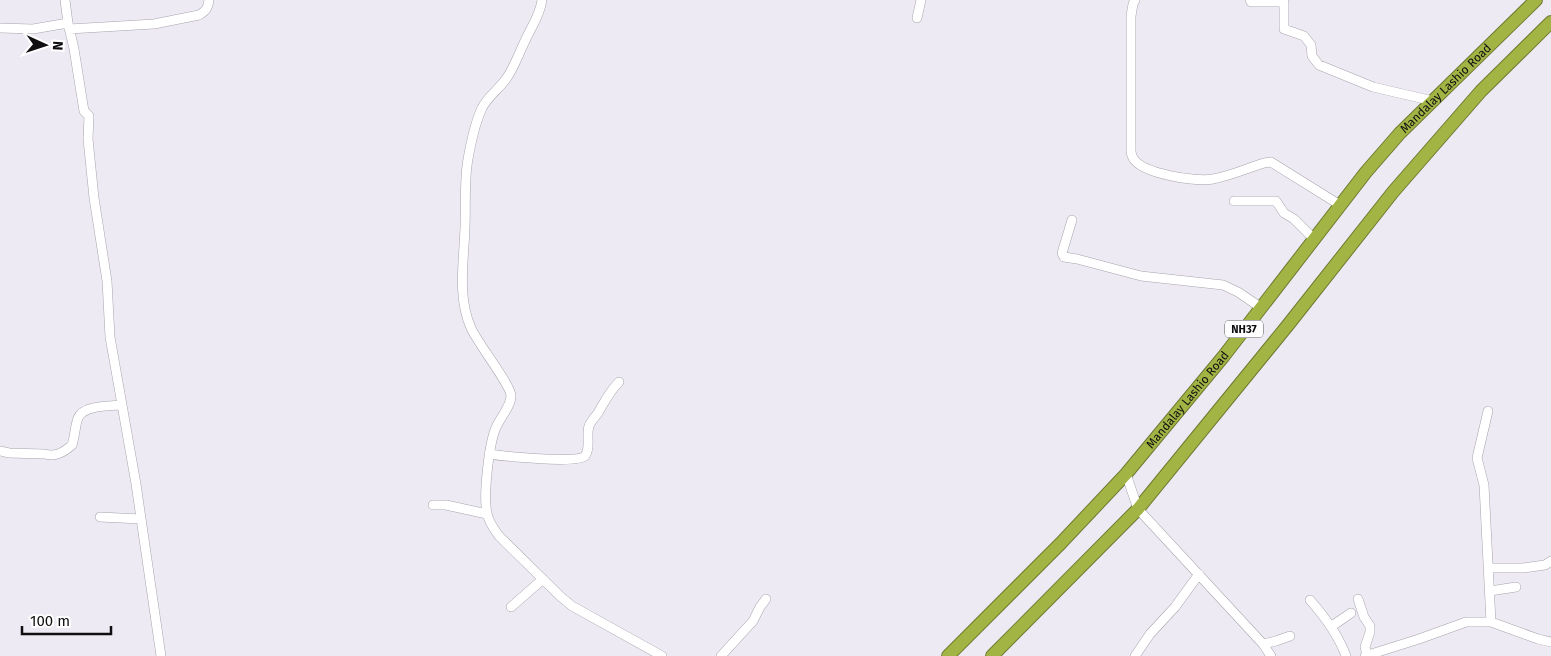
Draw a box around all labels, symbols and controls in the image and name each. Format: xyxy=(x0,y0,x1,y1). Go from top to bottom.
north arrow xyxy=(20,20,70,70)
text: N xyxy=(49,41,66,51)
street label: Mandalay Lashio Road xyxy=(1397,41,1494,136)
road number: NH37 xyxy=(1225,320,1263,338)
street label: Mandalay Lashio Road xyxy=(1143,349,1232,451)
scale bar xyxy=(22,604,111,636)
text: 100 m xyxy=(30,612,70,630)

